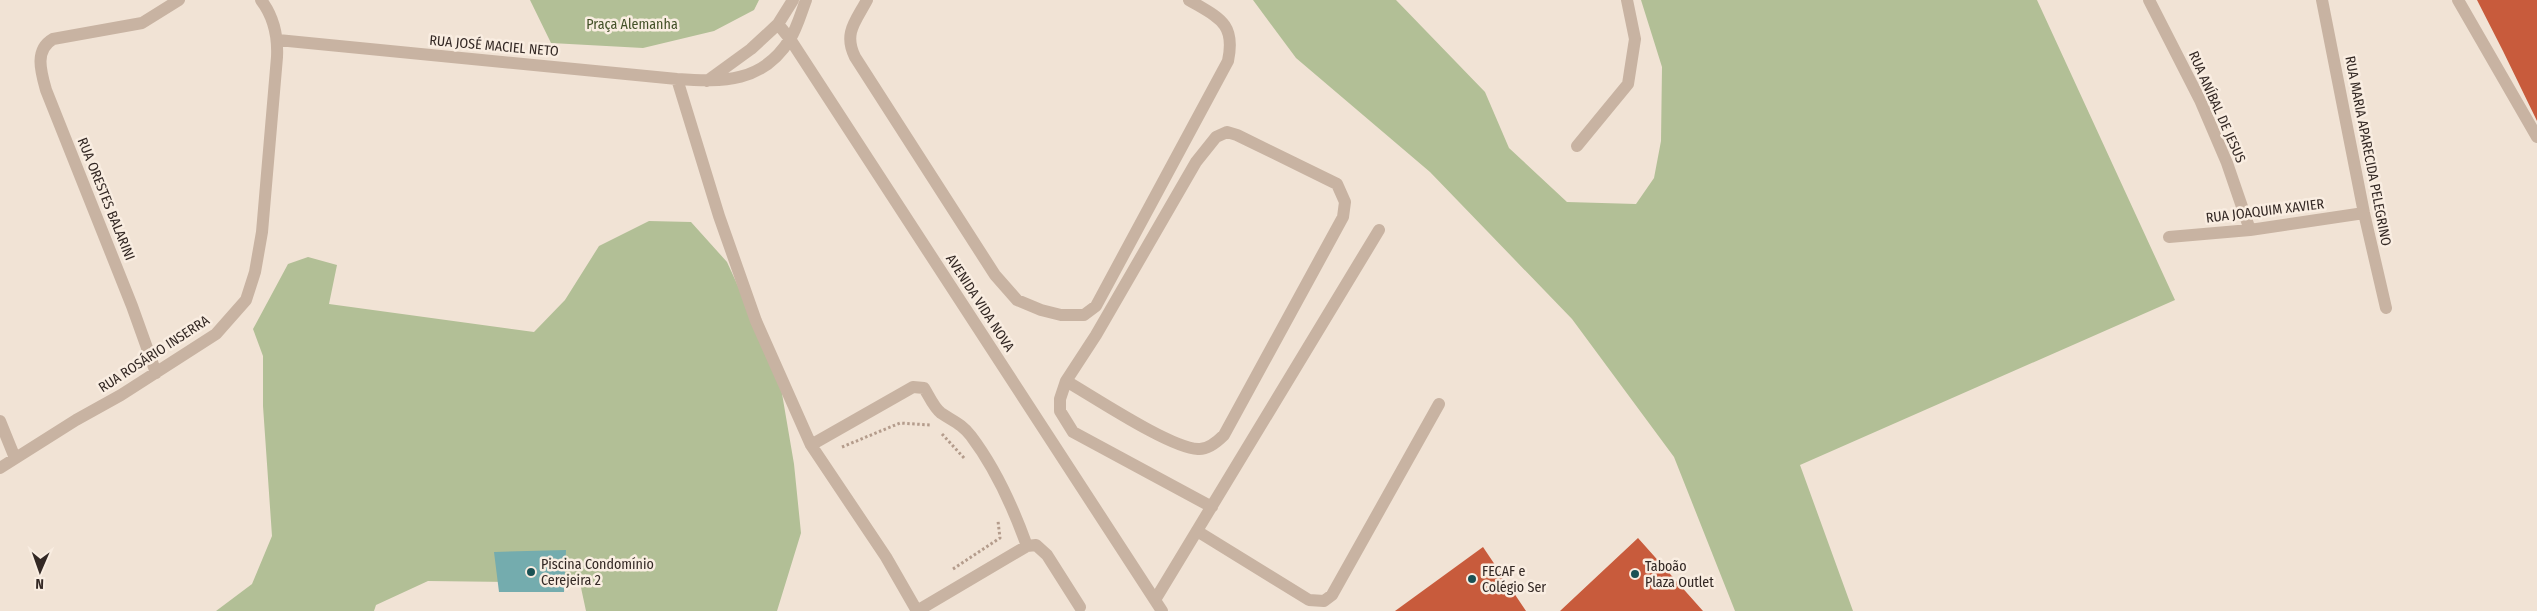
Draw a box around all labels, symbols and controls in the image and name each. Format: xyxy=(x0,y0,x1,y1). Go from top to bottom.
park label: Praça Alemanha xyxy=(586,16,678,33)
street label: RUA JOSÉ MACIEL NETO xyxy=(429,31,560,60)
street label: RUA ANÍBAL DE JESUS xyxy=(2185,48,2250,166)
street label: RUA MARIA APARECIDA PELEGRINO xyxy=(2341,54,2395,248)
street label: RUA ORESTES BALARINI xyxy=(74,135,138,263)
street label: RUA JOAQUIM XAVIER xyxy=(2205,195,2325,227)
street label: AVENIDA VIDA NOVA xyxy=(942,251,1018,355)
street label: RUA ROSÁRIO INSERRA xyxy=(95,311,213,396)
north arrow xyxy=(15,546,65,596)
place label: Piscina Condomínio Cerejeira 2 xyxy=(541,556,654,589)
place label: Taboão Plaza Outlet xyxy=(1645,558,1714,591)
place label: FECAF e Colégio Ser xyxy=(1482,563,1546,596)
marker: Piscina Condomínio Cerejeira 2 xyxy=(525,566,537,578)
marker: Taboão Plaza Outlet xyxy=(1629,568,1641,580)
marker: FECAF e Colégio Ser xyxy=(1466,573,1478,585)
text: N xyxy=(35,575,44,592)

